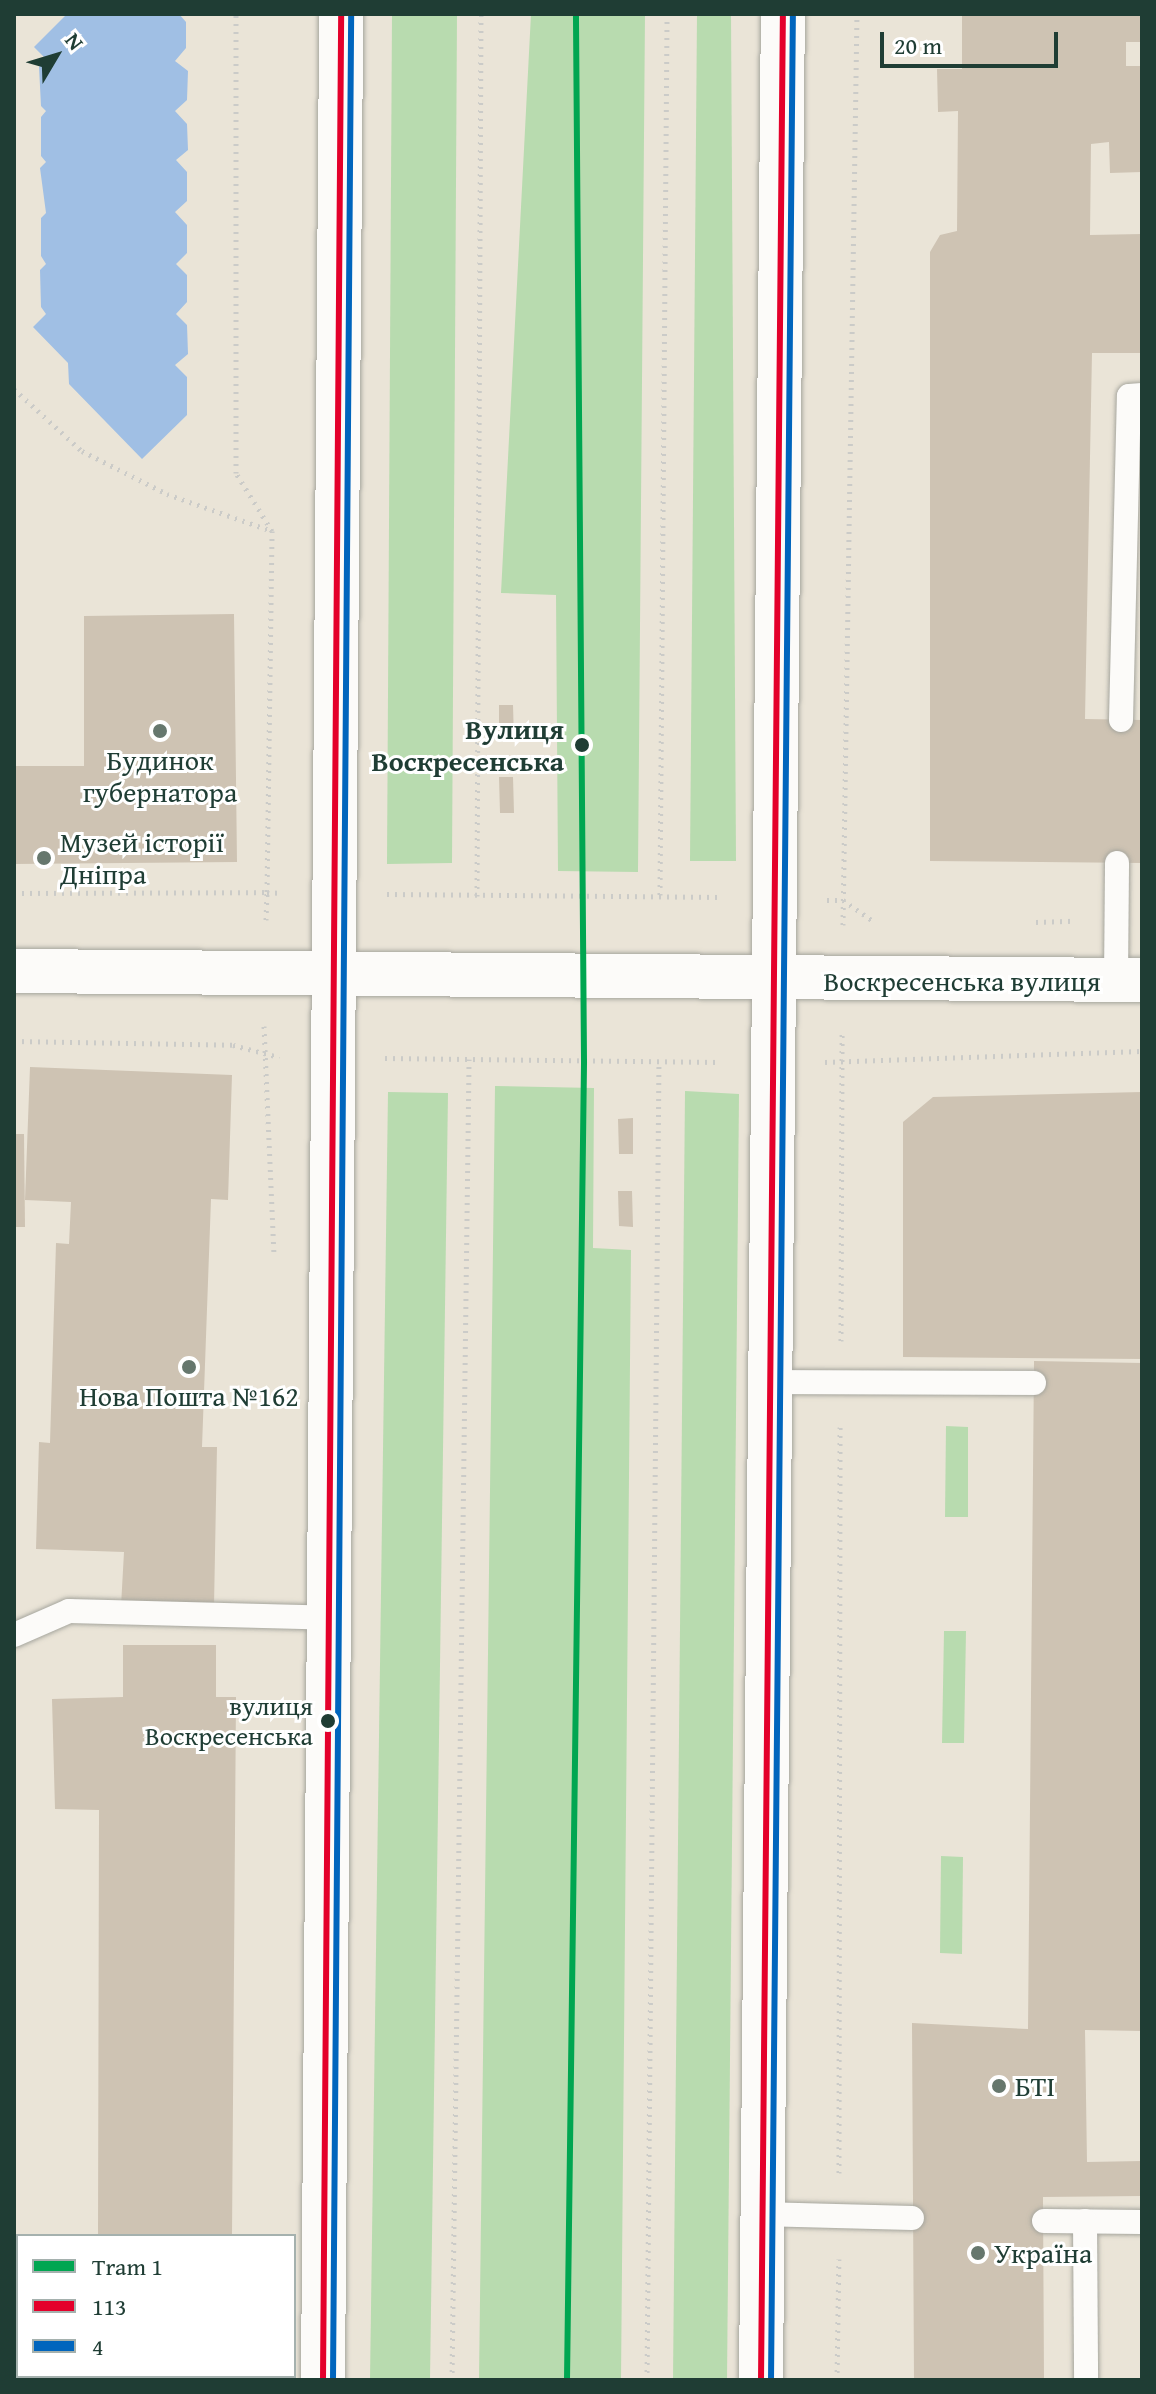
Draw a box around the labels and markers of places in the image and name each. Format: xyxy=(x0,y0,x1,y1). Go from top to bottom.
place label: Вулиця Воскресенська xyxy=(372,712,564,778)
marker: Будинок губернатора xyxy=(151,722,169,740)
marker: Вулиця Воскресенська xyxy=(571,734,593,756)
place label: Будинок губернатора xyxy=(83,743,237,809)
place label: Музей історії Дніпра xyxy=(60,825,224,891)
marker: Музей історії Дніпра xyxy=(35,849,53,867)
marker: Нова Пошта №162 xyxy=(180,1358,198,1376)
place label: Нова Пошта №162 xyxy=(79,1379,299,1413)
place label: вулиця Воскресенська xyxy=(145,1690,313,1752)
marker: вулиця Воскресенська xyxy=(320,1713,336,1729)
place label: БТІ xyxy=(1015,2069,1055,2103)
marker: БТІ xyxy=(990,2077,1008,2095)
place label: Україна xyxy=(994,2236,1092,2270)
marker: Україна xyxy=(969,2244,987,2262)

